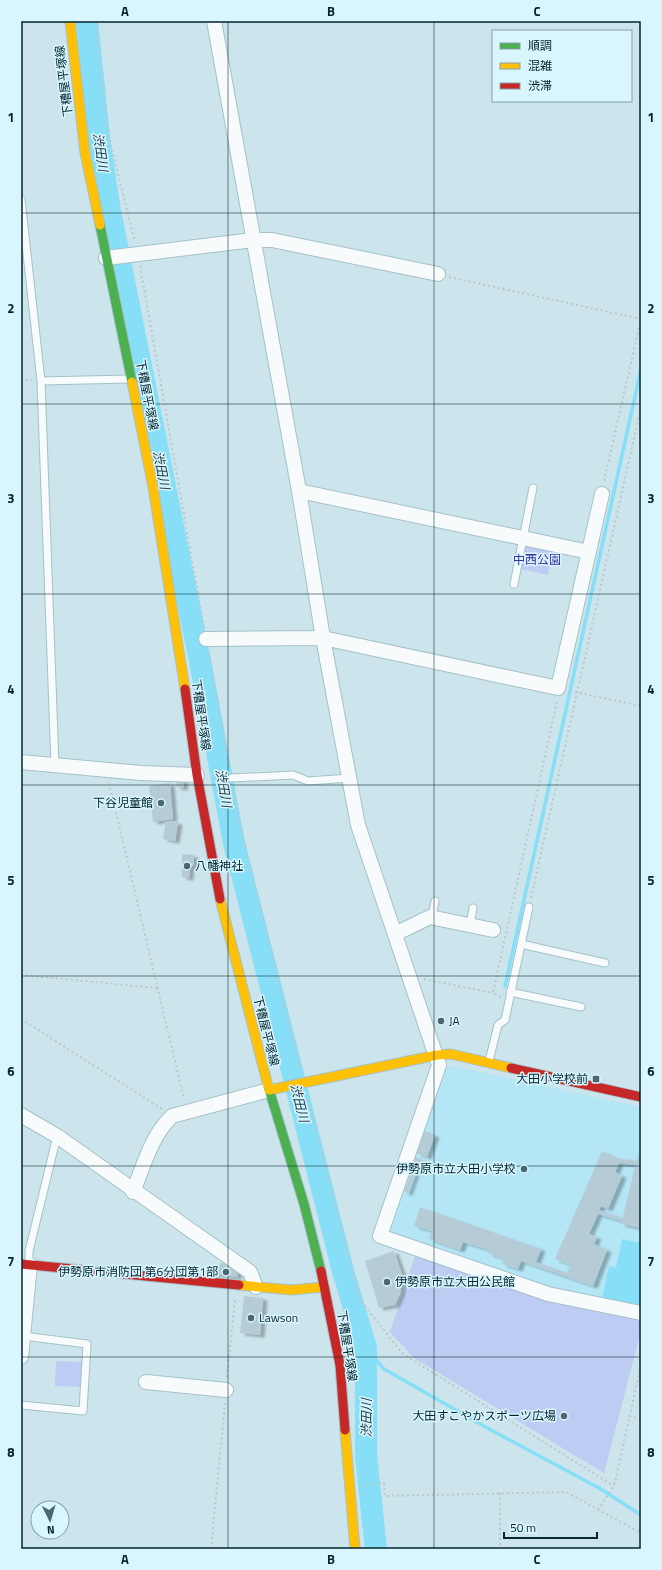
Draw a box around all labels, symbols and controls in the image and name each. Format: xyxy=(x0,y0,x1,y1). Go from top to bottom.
text: A xyxy=(121,1,129,21)
text: B xyxy=(327,1,335,21)
text: C xyxy=(533,1,541,21)
legend xyxy=(492,30,632,102)
text: 順調 xyxy=(528,36,552,55)
street label: 下糟屋平塚線 xyxy=(50,44,77,118)
text: 混雑 xyxy=(528,56,552,75)
text: 渋滞 xyxy=(528,76,552,95)
text: 1 xyxy=(7,107,15,127)
text: 1 xyxy=(647,107,655,127)
water label: 渋田川 xyxy=(88,131,114,175)
text: 2 xyxy=(7,298,15,318)
text: 2 xyxy=(647,298,655,318)
street label: 下糟屋平塚線 xyxy=(131,358,164,432)
water label: 渋田川 xyxy=(148,449,176,493)
text: 3 xyxy=(7,488,15,508)
text: 3 xyxy=(647,488,655,508)
park label: 中西公園 xyxy=(513,550,561,569)
street label: 下糟屋平塚線 xyxy=(187,678,216,752)
text: 4 xyxy=(7,679,15,699)
text: 4 xyxy=(647,679,655,699)
water label: 渋田川 xyxy=(211,767,238,811)
place label: 下谷児童館 xyxy=(93,793,153,812)
marker: 下谷児童館 xyxy=(156,798,166,808)
place label: 八幡神社 xyxy=(195,856,243,875)
marker: 八幡神社 xyxy=(182,861,192,871)
text: 5 xyxy=(7,870,15,890)
text: 5 xyxy=(647,870,655,890)
street label: 下糟屋平塚線 xyxy=(249,994,284,1068)
place label: JA xyxy=(449,1011,460,1030)
marker: JA xyxy=(436,1016,446,1026)
text: 6 xyxy=(7,1061,15,1081)
text: 6 xyxy=(647,1061,655,1081)
place label: 大田小学校前 xyxy=(516,1069,588,1088)
marker: 大田小学校前 xyxy=(591,1074,601,1084)
water label: 渋田川 xyxy=(286,1082,315,1126)
place label: 伊勢原市立大田小学校 xyxy=(396,1159,516,1178)
marker: 伊勢原市立大田小学校 xyxy=(519,1164,529,1174)
text: 7 xyxy=(7,1251,15,1271)
text: 7 xyxy=(647,1251,655,1271)
place label: 伊勢原市消防団 第6分団第1部 xyxy=(58,1262,218,1281)
marker: 伊勢原市消防団 第6分団第1部 xyxy=(221,1267,231,1277)
place label: 伊勢原市立大田公民館 xyxy=(395,1272,515,1291)
marker: 伊勢原市立大田公民館 xyxy=(382,1277,392,1287)
place label: Lawson xyxy=(259,1308,298,1327)
street label: 下糟屋平塚線 xyxy=(332,1309,363,1383)
marker: Lawson xyxy=(246,1313,256,1323)
water label: 渋田川 xyxy=(356,1397,376,1438)
place label: 大田すこやかスポーツ広場 xyxy=(412,1406,556,1425)
marker: 大田すこやかスポーツ広場 xyxy=(559,1411,569,1421)
text: 8 xyxy=(7,1442,15,1462)
text: 8 xyxy=(647,1442,655,1462)
north arrow xyxy=(30,1500,70,1540)
scale bar xyxy=(504,1514,597,1540)
text: 50 m xyxy=(510,1518,536,1537)
text: N xyxy=(46,1522,55,1538)
text: A xyxy=(121,1549,129,1569)
text: B xyxy=(327,1549,335,1569)
text: C xyxy=(533,1549,541,1569)

